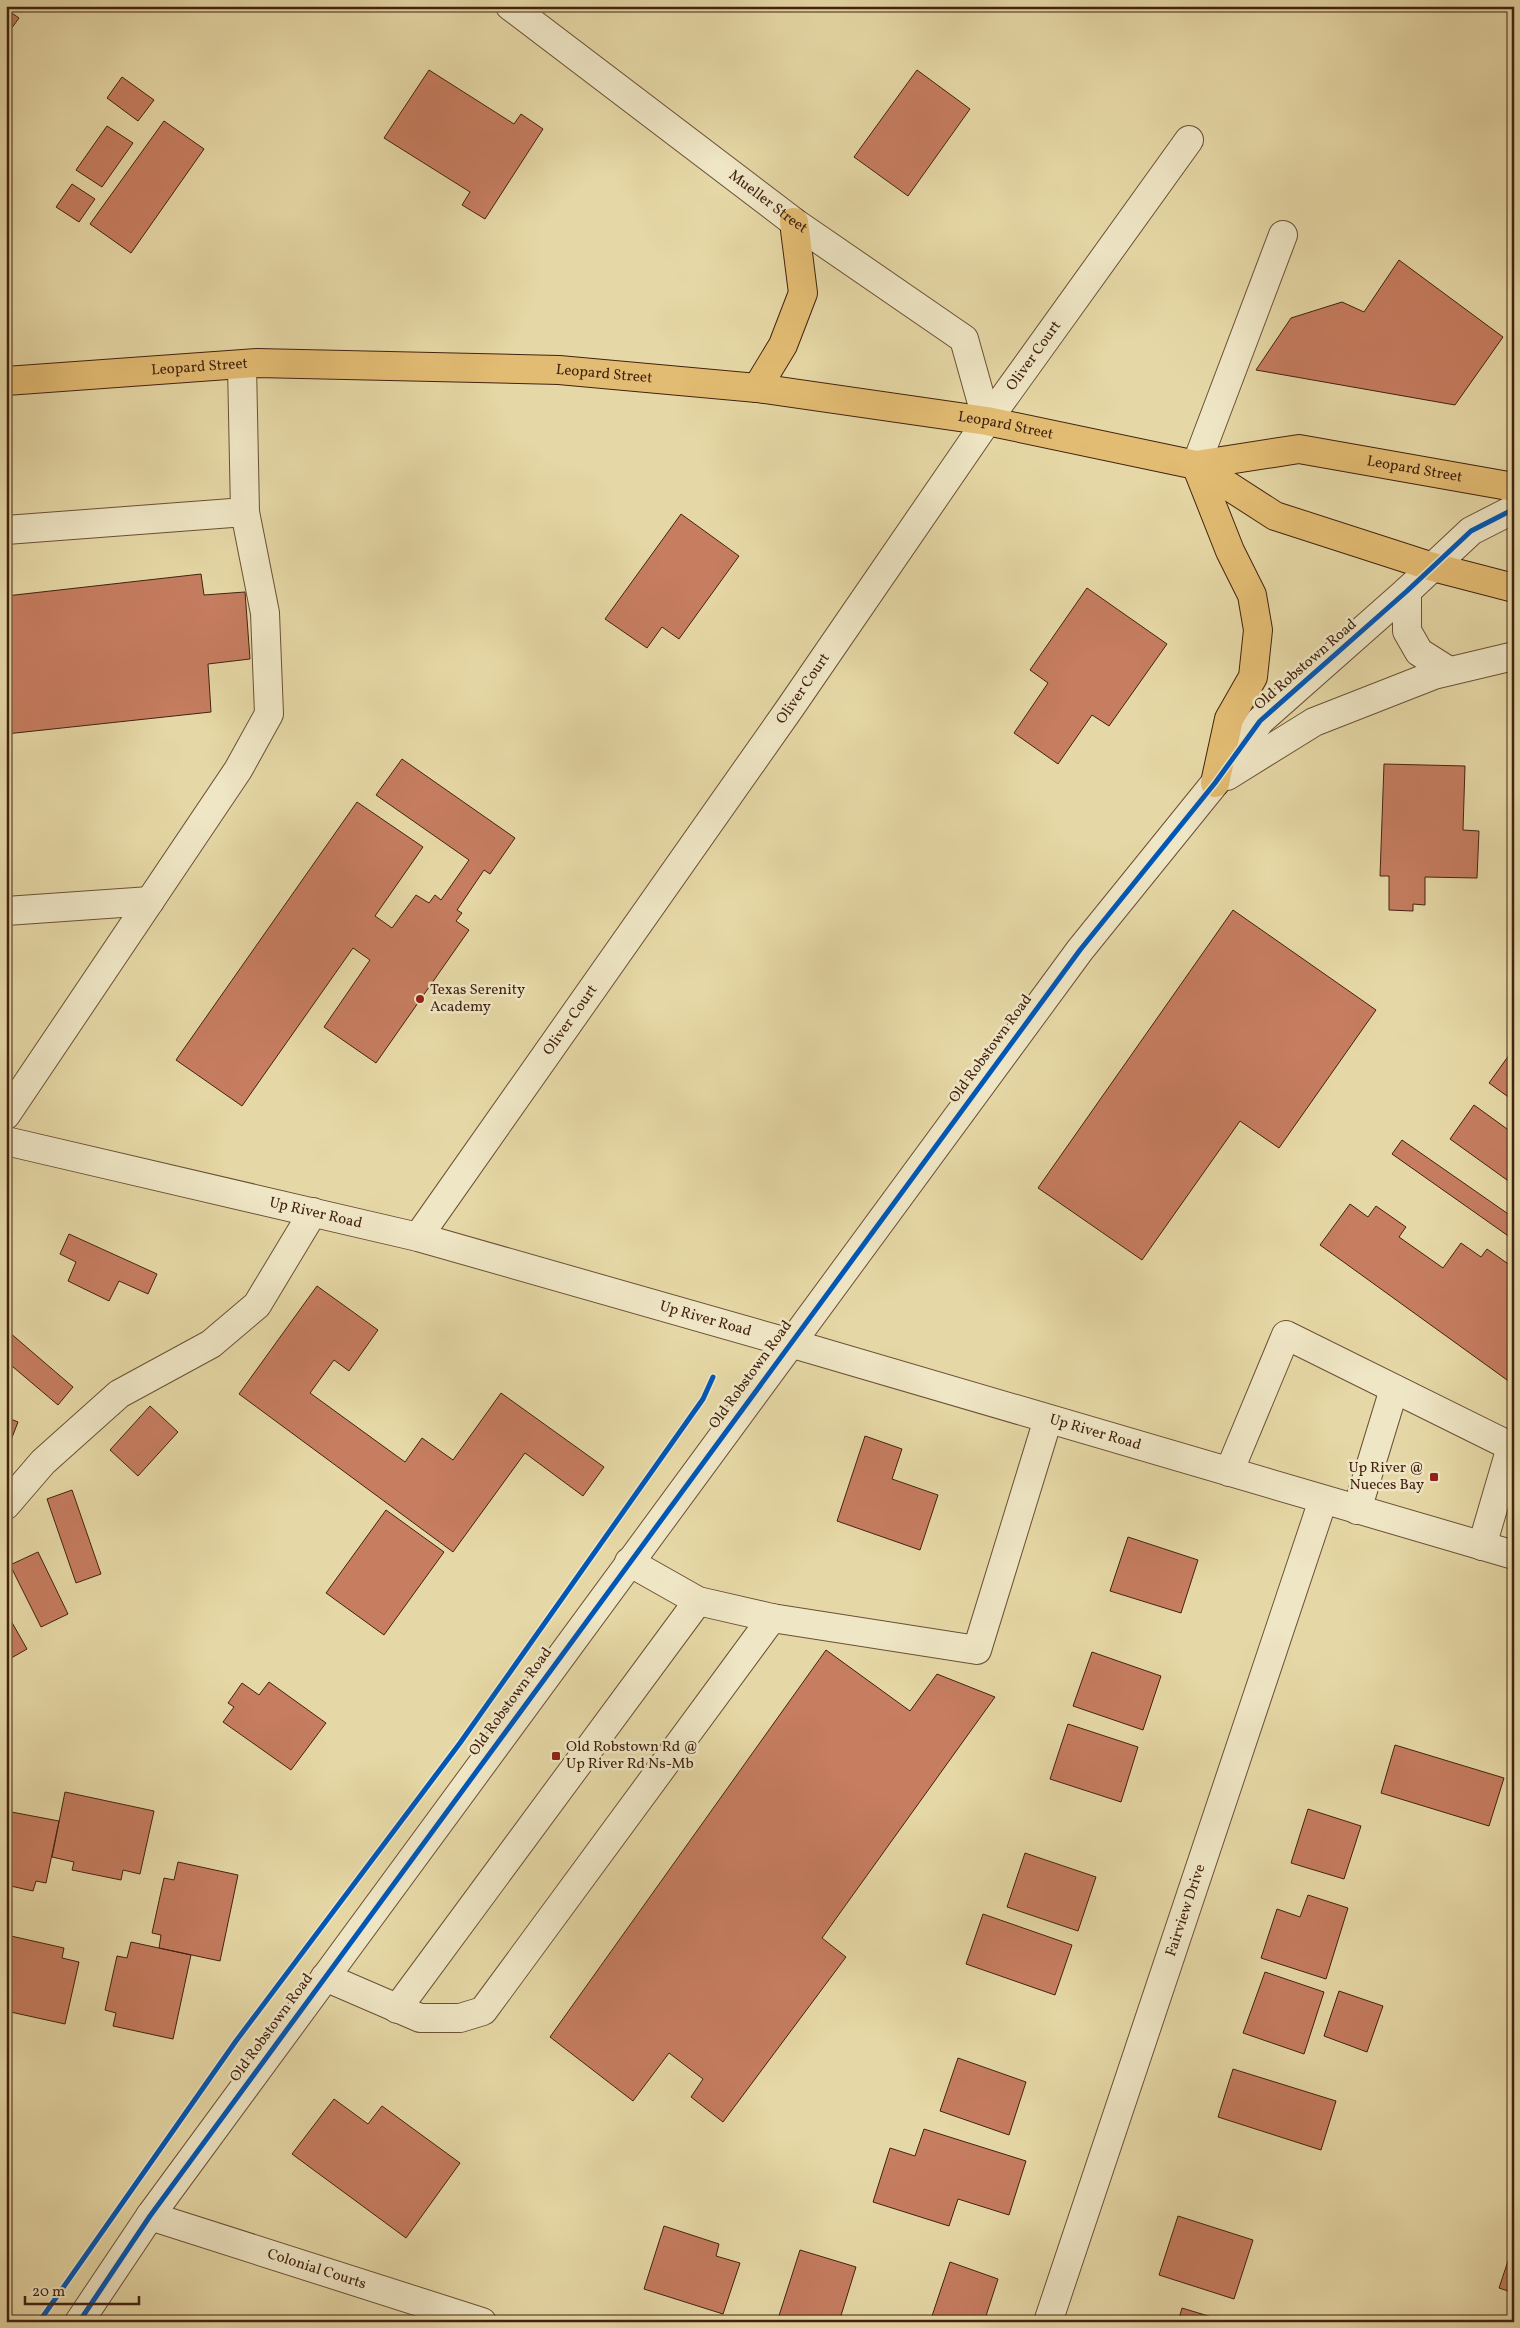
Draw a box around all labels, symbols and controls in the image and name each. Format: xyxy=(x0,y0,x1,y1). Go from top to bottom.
street label: Mueller Street xyxy=(724,165,812,239)
street label: Oliver Court xyxy=(1001,316,1066,395)
street label: Leopard Street xyxy=(151,353,249,381)
street label: Leopard Street xyxy=(555,359,653,389)
street label: Leopard Street xyxy=(957,406,1055,445)
street label: Leopard Street xyxy=(1365,451,1464,488)
street label: Old Robstown Road xyxy=(1250,615,1362,715)
street label: Oliver Court xyxy=(771,649,835,729)
place label: Texas Serenity Academy xyxy=(430,980,525,1018)
street label: Oliver Court xyxy=(538,981,603,1060)
street label: Old Robstown Road xyxy=(944,990,1038,1108)
marker: Texas Serenity Academy xyxy=(414,993,426,1005)
street label: Up River Road xyxy=(267,1192,364,1234)
street label: Up River Road xyxy=(657,1296,754,1342)
street label: Old Robstown Road xyxy=(704,1316,798,1434)
street label: Up River Road xyxy=(1047,1409,1144,1456)
place label: Up River @ Nueces Bay xyxy=(1348,1458,1424,1496)
marker: Up River @ Nueces Bay xyxy=(1428,1471,1440,1483)
street label: Old Robstown Road xyxy=(464,1643,558,1761)
place label: Old Robstown Rd @ Up River Rd Ns-Mb xyxy=(566,1737,698,1775)
marker: Old Robstown Rd @ Up River Rd Ns-Mb xyxy=(550,1750,562,1762)
street label: Fairview Drive xyxy=(1160,1861,1211,1959)
street label: Old Robstown Road xyxy=(225,1969,319,2087)
street label: Colonial Courts xyxy=(265,2244,369,2295)
scale bar xyxy=(25,2273,139,2305)
text: 20 m xyxy=(32,2282,65,2303)

